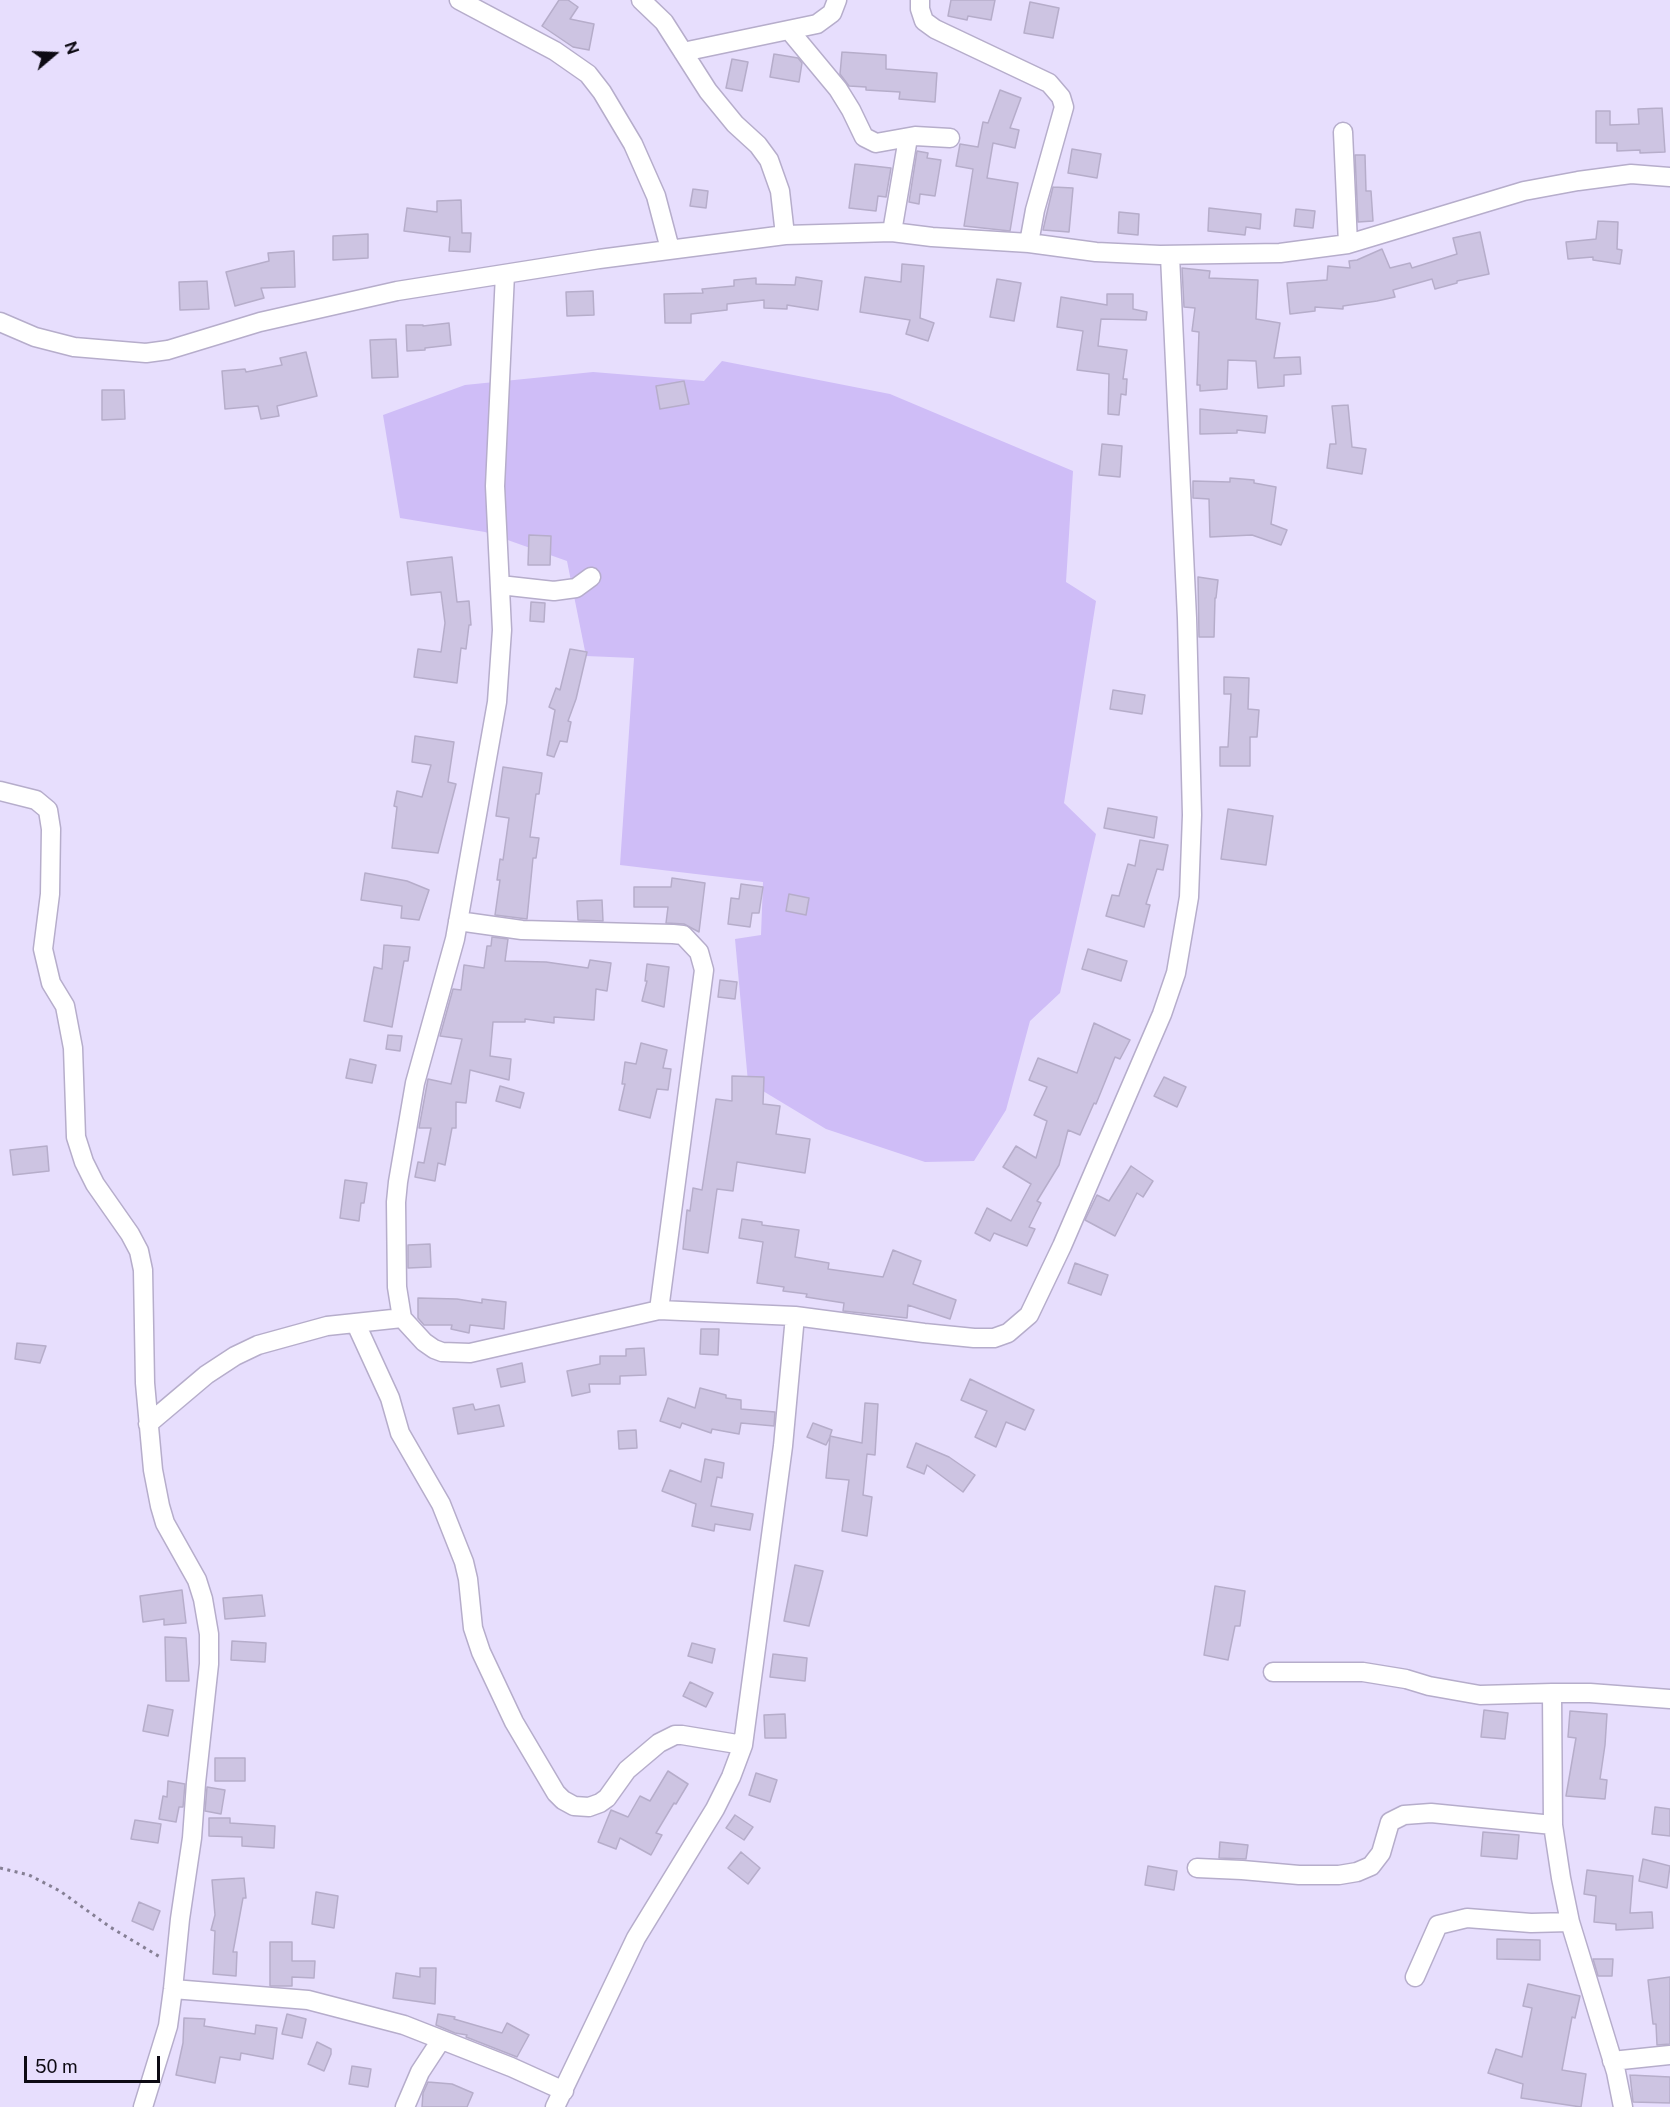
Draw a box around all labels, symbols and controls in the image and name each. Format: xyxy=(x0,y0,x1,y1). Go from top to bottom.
north arrow xyxy=(24,24,84,84)
text: N xyxy=(60,39,83,57)
scale bar xyxy=(27,2044,164,2082)
text: 50 m xyxy=(35,2056,78,2077)

